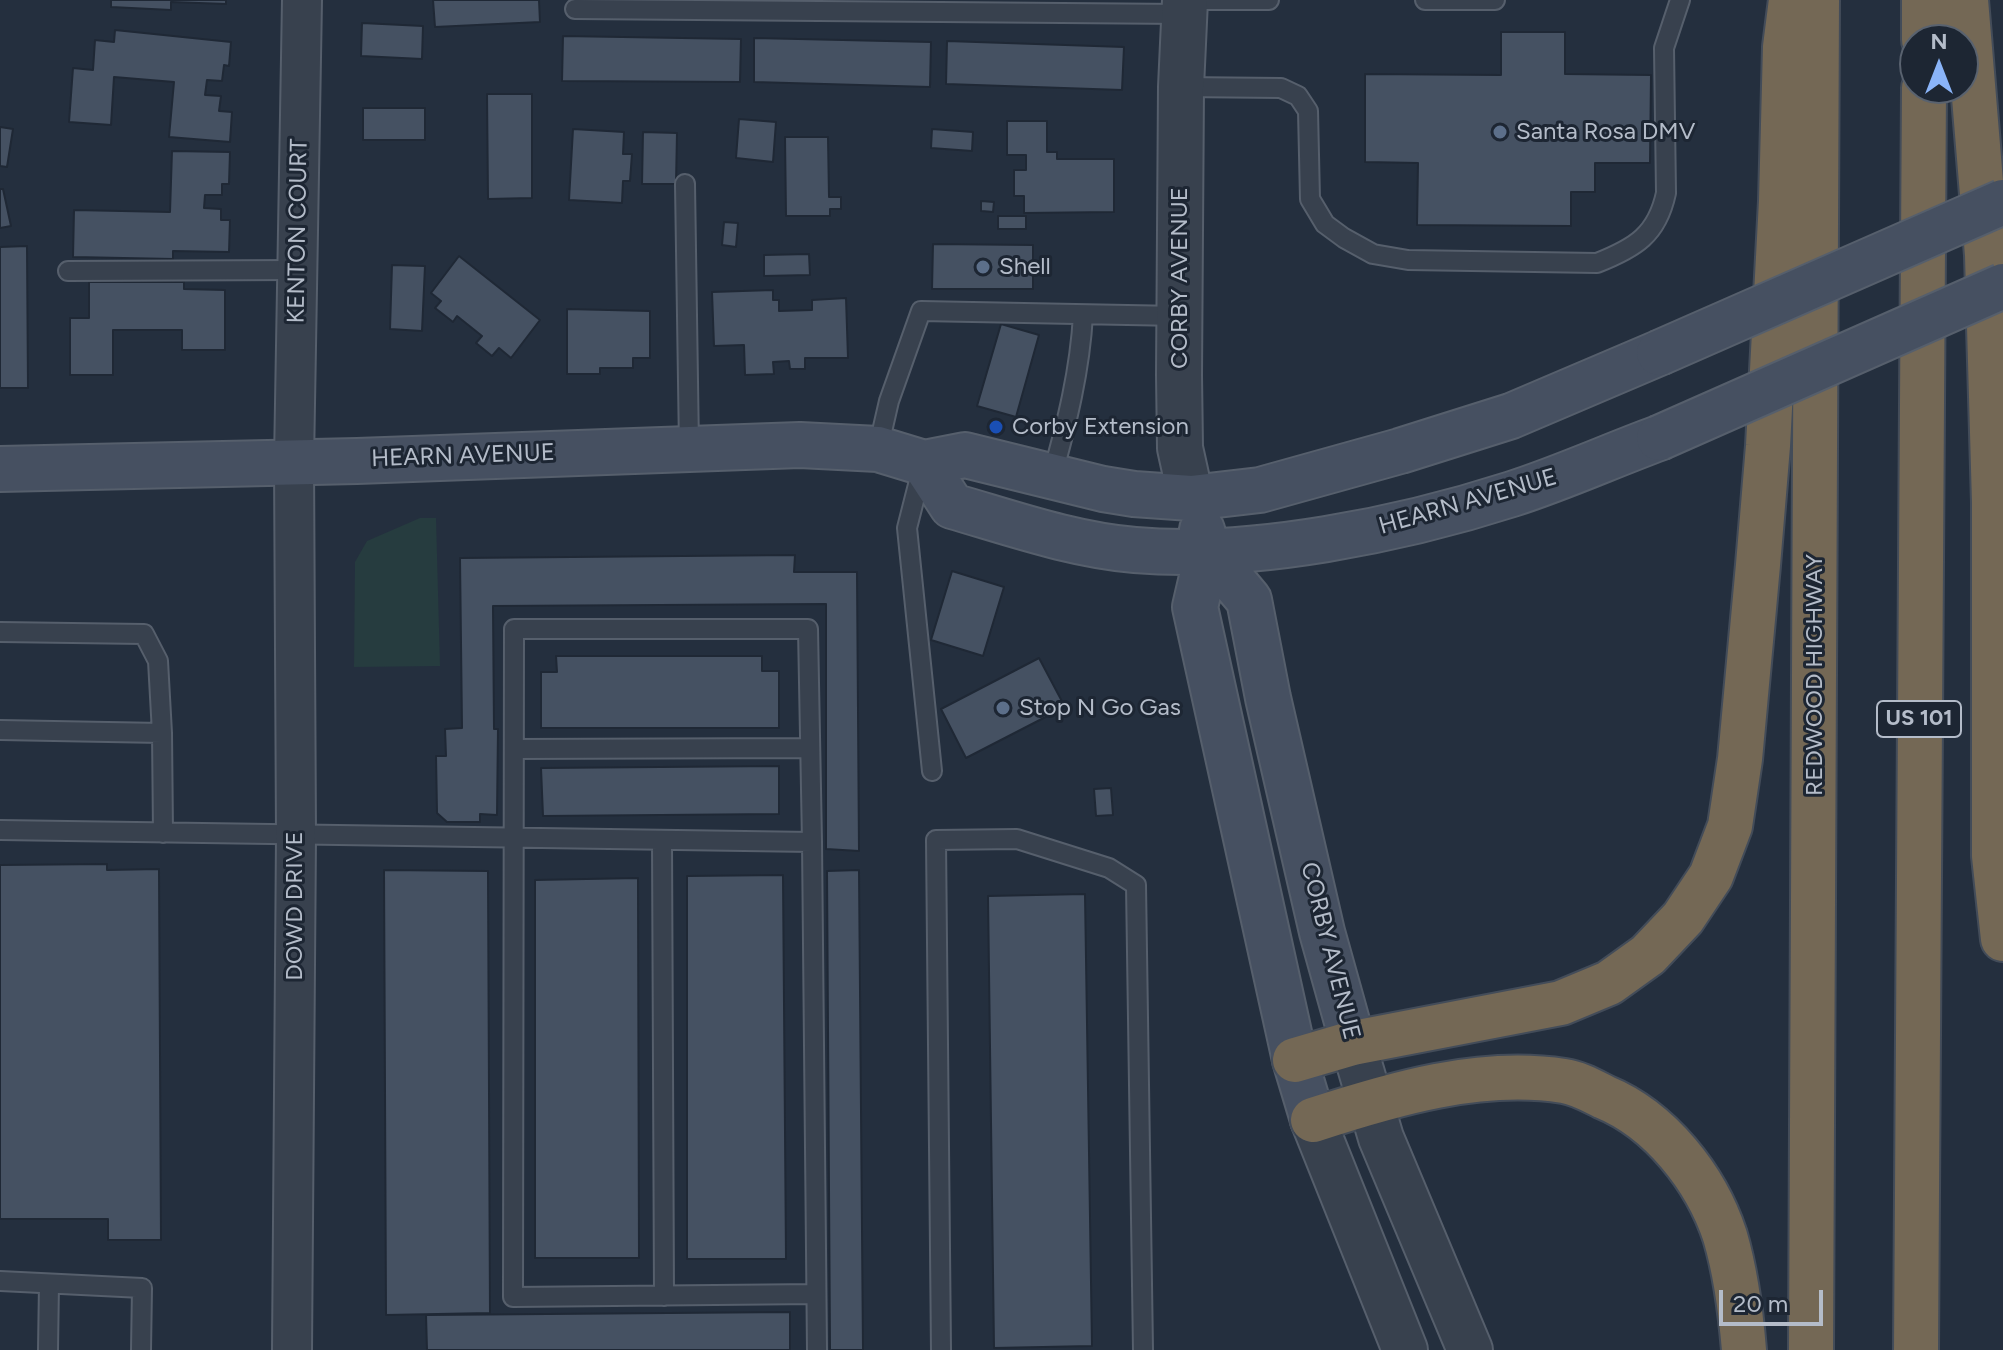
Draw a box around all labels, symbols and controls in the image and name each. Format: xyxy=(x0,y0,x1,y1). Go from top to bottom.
north arrow xyxy=(1899,24,1979,104)
text: N xyxy=(1930,28,1948,55)
place label: Santa Rosa DMV xyxy=(1516,118,1695,146)
marker: Santa Rosa DMV xyxy=(1491,123,1509,141)
street label: KENTON COURT xyxy=(282,138,314,324)
street label: CORBY AVENUE xyxy=(1166,187,1194,369)
place label: Shell xyxy=(999,253,1051,281)
marker: Shell xyxy=(974,258,992,276)
place label: Corby Extension xyxy=(1012,413,1189,441)
marker: Corby Extension xyxy=(987,418,1005,436)
street label: HEARN AVENUE xyxy=(371,438,555,474)
street label: HEARN AVENUE xyxy=(1376,463,1560,541)
street label: REDWOOD HIGHWAY xyxy=(1801,554,1829,796)
place label: Stop N Go Gas xyxy=(1019,694,1181,722)
marker: Stop N Go Gas xyxy=(994,699,1012,717)
road number: US 101 xyxy=(1877,701,1961,737)
street label: DOWD DRIVE xyxy=(281,831,309,981)
street label: CORBY AVENUE xyxy=(1294,859,1366,1043)
scale bar xyxy=(1723,1274,1827,1324)
text: 20 m xyxy=(1733,1289,1788,1318)

